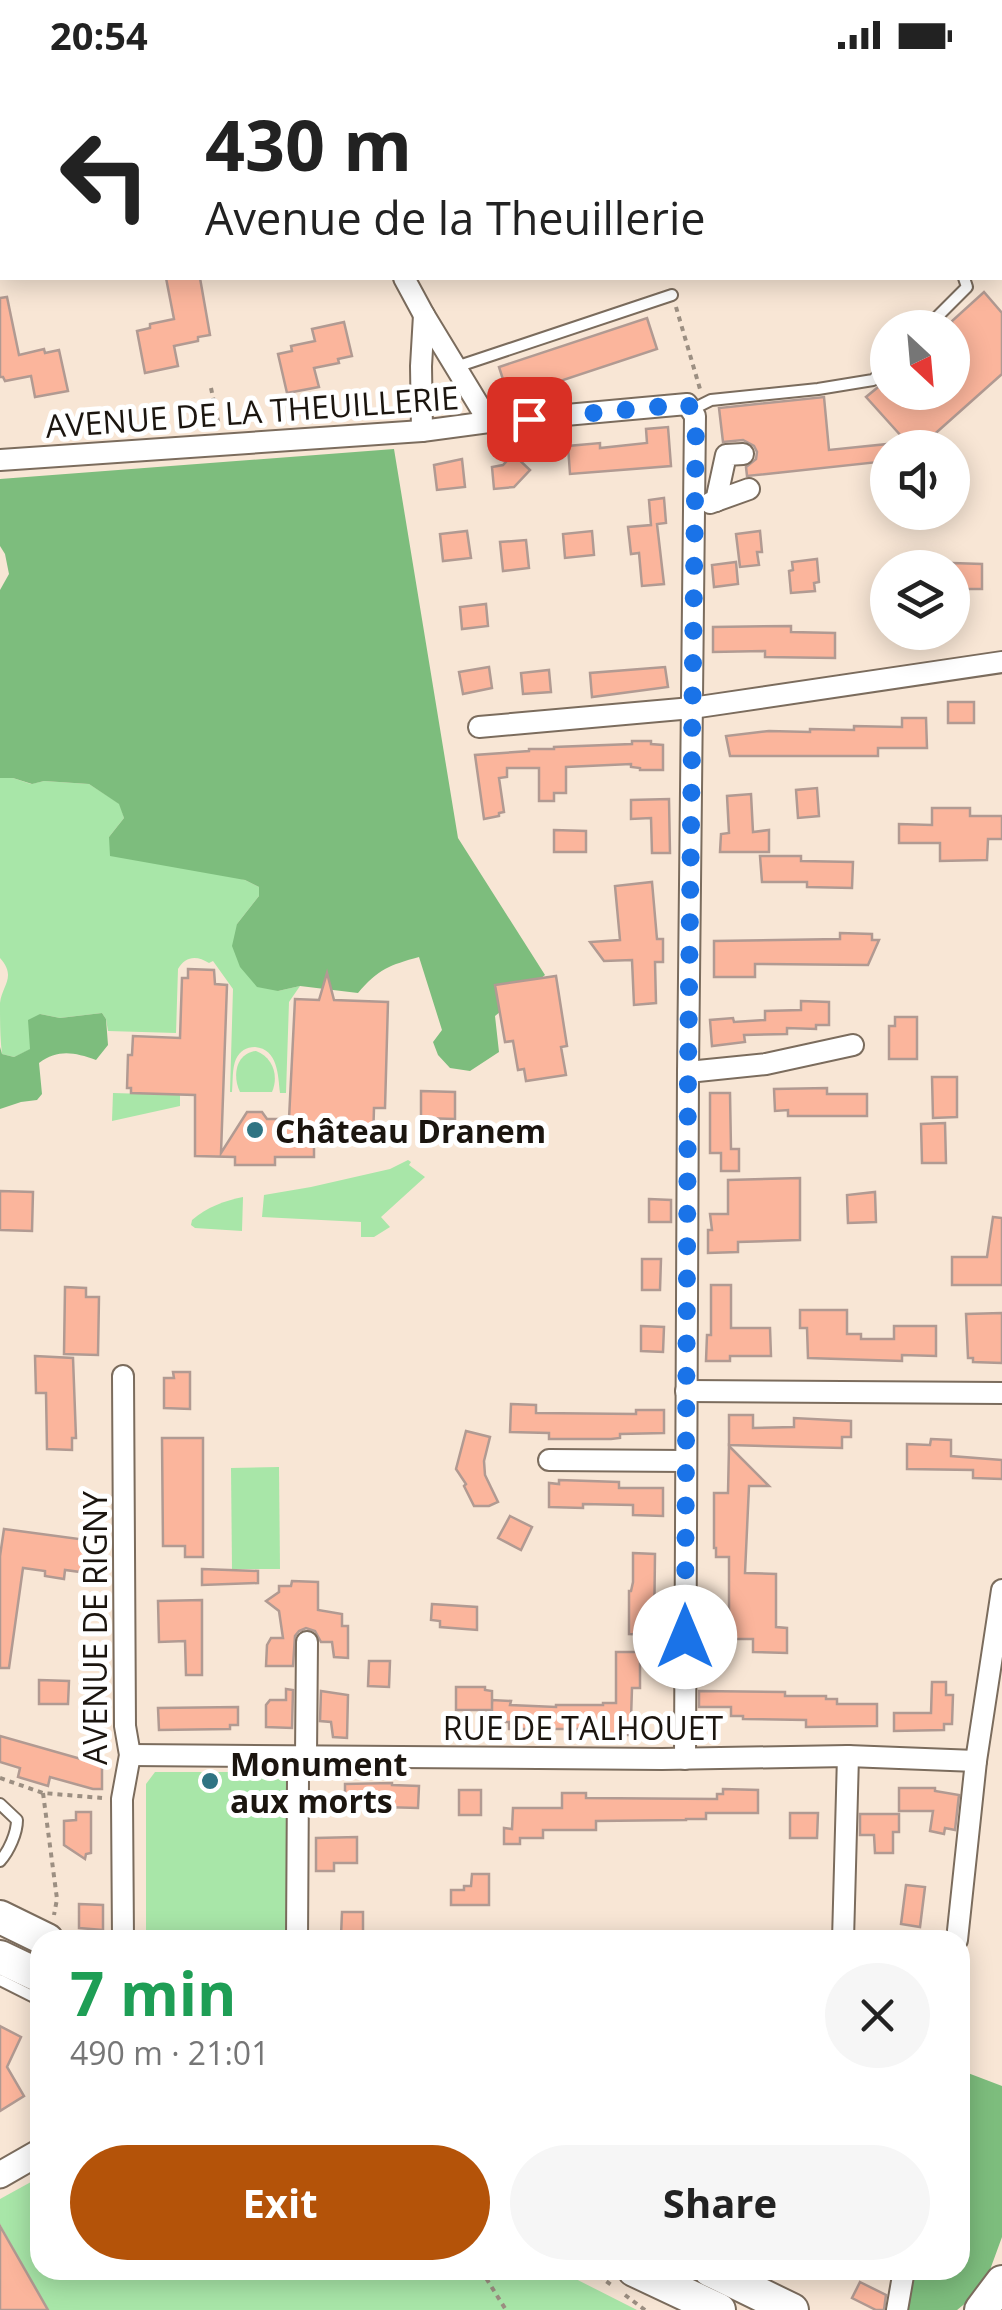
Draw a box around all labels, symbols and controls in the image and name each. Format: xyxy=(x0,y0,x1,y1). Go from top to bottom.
text: 20:54 xyxy=(50,9,148,61)
text: 430 m xyxy=(205,96,412,192)
icon: left xyxy=(40,110,170,240)
text: Avenue de la Theuillerie xyxy=(205,187,706,248)
north arrow xyxy=(870,310,970,410)
map controls xyxy=(870,310,970,650)
street label: AVENUE DE LA THEUILLERIE xyxy=(44,375,460,447)
pin xyxy=(487,377,572,462)
icon: arrive xyxy=(502,392,557,447)
button: sound xyxy=(870,430,970,530)
button: layers xyxy=(870,550,970,650)
place label: Château Dranem xyxy=(275,1109,546,1152)
marker: Château Dranem xyxy=(244,1119,266,1141)
street label: AVENUE DE RIGNY xyxy=(73,1491,116,1765)
position arrow xyxy=(633,1585,737,1689)
street label: RUE DE TALHOUET xyxy=(443,1706,724,1749)
place label: Monument aux morts xyxy=(230,1742,407,1822)
marker: Monument aux morts xyxy=(199,1770,221,1792)
text: 7 min xyxy=(70,1952,237,2034)
button: close xyxy=(825,1963,930,2068)
text: 490 m · 21:01 xyxy=(70,2031,269,2074)
button: Exit xyxy=(70,2145,490,2260)
button: Share xyxy=(510,2145,930,2260)

